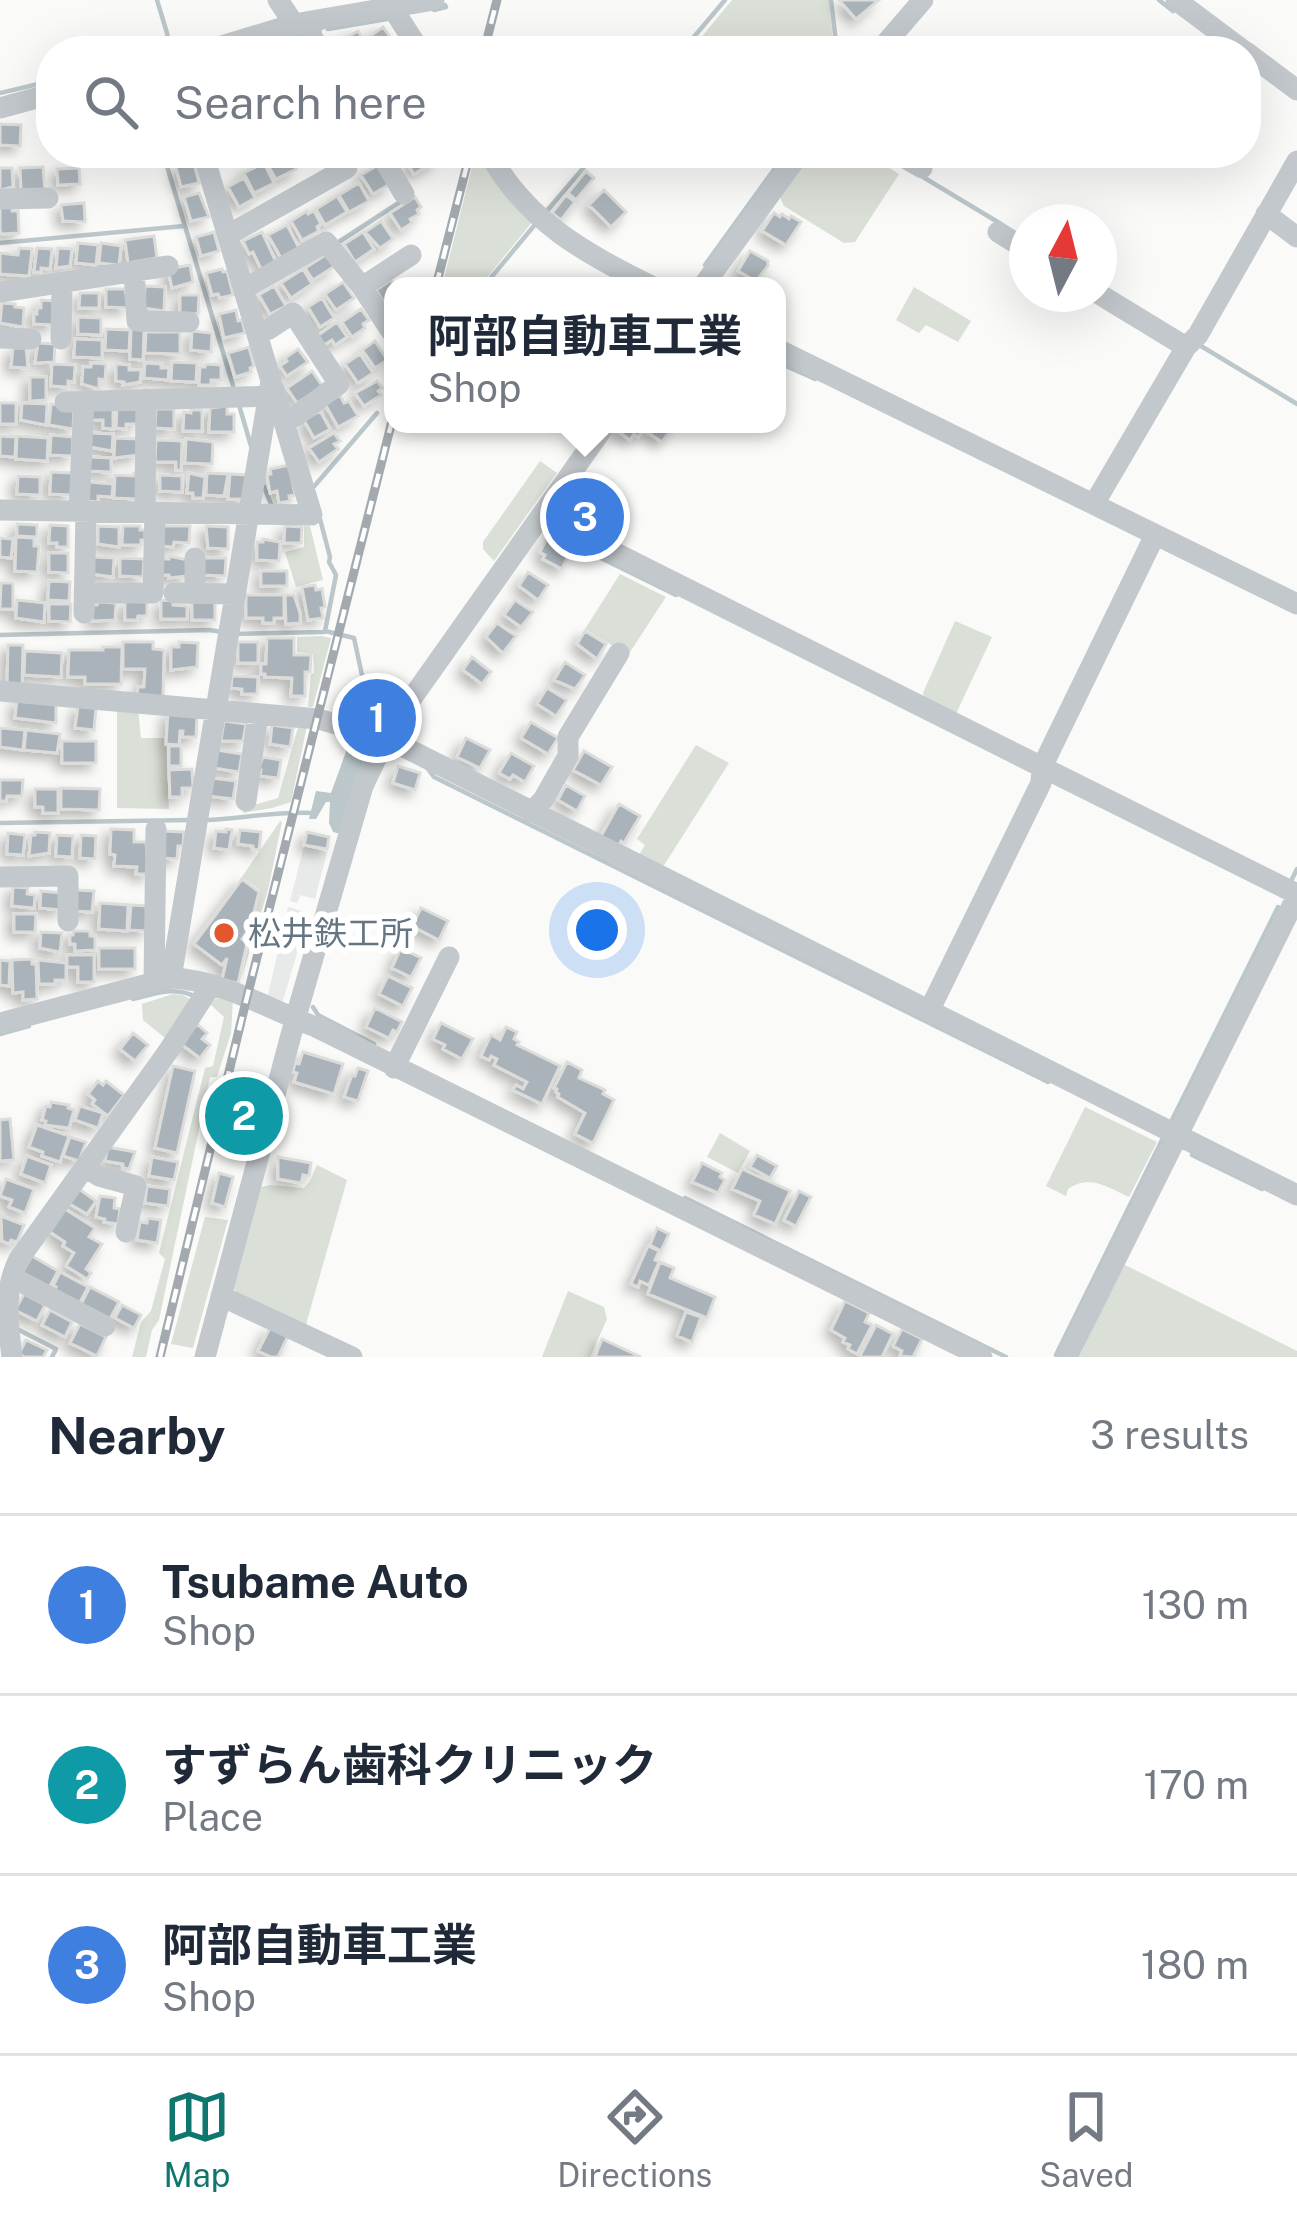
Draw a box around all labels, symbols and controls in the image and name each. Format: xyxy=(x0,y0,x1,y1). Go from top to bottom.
search box xyxy=(36,36,1261,168)
icon: search xyxy=(78,69,144,135)
text: Search here xyxy=(174,76,427,129)
north arrow xyxy=(1009,204,1117,312)
popup xyxy=(384,277,786,433)
text: 阿部自動車工業 xyxy=(427,309,743,362)
text: Shop xyxy=(427,365,521,411)
pin: 3 xyxy=(546,472,624,562)
pin: 1 xyxy=(338,673,416,763)
your location xyxy=(567,900,627,960)
place label: 松井鉄工所 xyxy=(248,914,413,952)
marker: 松井鉄工所 xyxy=(211,920,237,946)
pin: 2 xyxy=(205,1071,283,1161)
text: Nearby xyxy=(48,1406,225,1465)
text: 3 results xyxy=(1090,1412,1249,1458)
text: Tsubame Auto xyxy=(162,1555,469,1608)
text: 1 xyxy=(79,1582,95,1628)
text: 130 m xyxy=(1142,1582,1249,1628)
text: Shop xyxy=(162,1608,256,1654)
text: すずらん歯科クリニック xyxy=(162,1738,657,1791)
text: 2 xyxy=(75,1762,99,1808)
text: 170 m xyxy=(1143,1762,1249,1808)
text: Place xyxy=(162,1794,263,1840)
text: 阿部自動車工業 xyxy=(162,1918,477,1971)
text: 3 xyxy=(74,1942,100,1988)
text: 180 m xyxy=(1141,1942,1249,1988)
text: Shop xyxy=(162,1974,256,2020)
tab: Map xyxy=(163,2084,230,2194)
tab: Directions xyxy=(557,2084,712,2194)
tab: Saved xyxy=(1039,2084,1134,2194)

